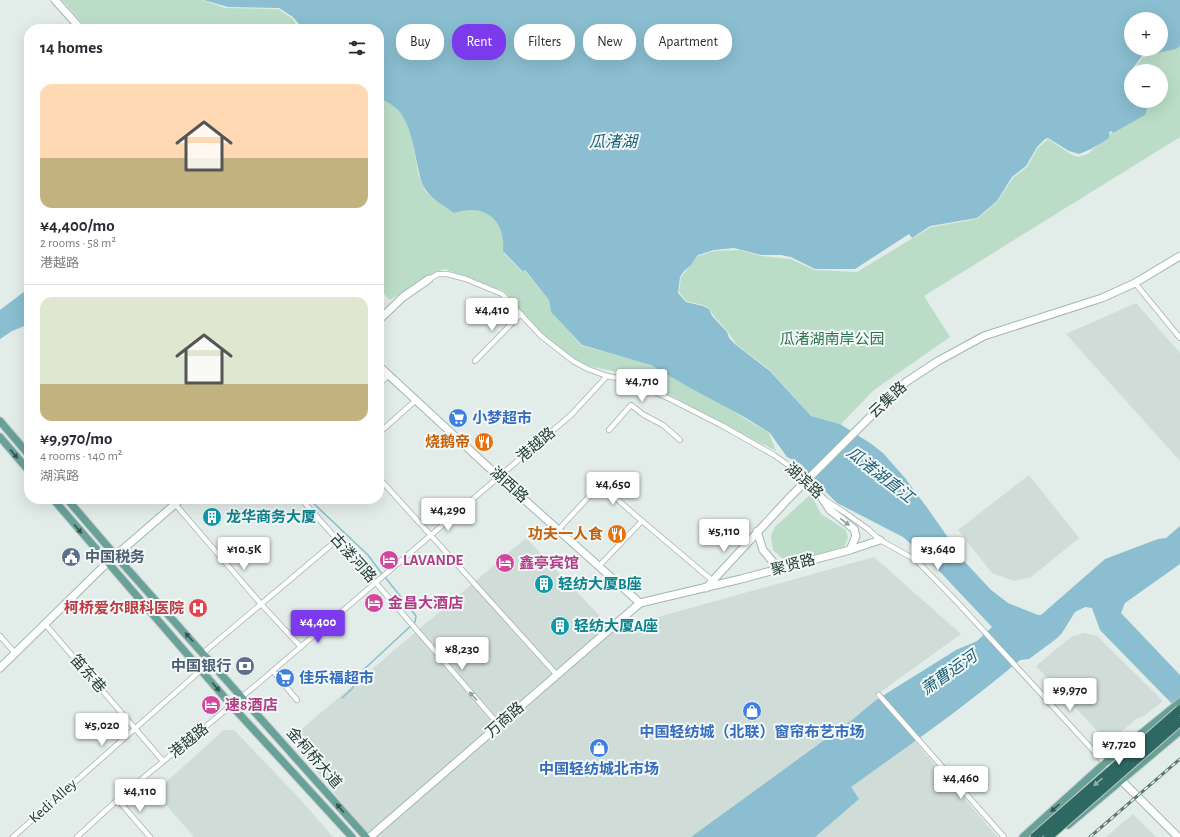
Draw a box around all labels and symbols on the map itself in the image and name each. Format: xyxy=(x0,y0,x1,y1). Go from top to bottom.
water label: 瓜渚湖 xyxy=(589,133,640,150)
pin: ¥4,410 xyxy=(459,298,525,332)
park label: 瓜渚湖南岸公园 xyxy=(779,331,885,347)
pin: ¥4,710 xyxy=(609,369,675,403)
street label: 云集路 xyxy=(866,378,910,421)
supermarket icon: 小梦超市 xyxy=(447,407,469,429)
place label: 小梦超市 xyxy=(472,410,532,426)
street label: 港越路 xyxy=(513,424,558,465)
restaurant icon: 烧鹅帝 xyxy=(473,431,495,453)
place label: 烧鹅帝 xyxy=(425,433,470,450)
water label: 瓜渚湖直江 xyxy=(844,443,919,507)
one-way arrow xyxy=(10,449,19,459)
street label: 湖滨路 xyxy=(782,460,826,502)
street label: 湖西路 xyxy=(487,464,531,506)
pin: ¥4,650 xyxy=(580,472,646,506)
pin: ¥4,290 xyxy=(415,498,481,532)
building icon: 龙华商务大厦 xyxy=(201,506,223,528)
place label: 龙华商务大厦 xyxy=(226,508,316,525)
one-way arrow xyxy=(840,518,851,526)
pin: ¥5,110 xyxy=(691,519,757,553)
one-way arrow xyxy=(74,523,83,534)
restaurant icon: 功夫一人食 xyxy=(606,523,628,545)
place label: 功夫一人食 xyxy=(528,526,603,542)
street label: 古溇河路 xyxy=(327,530,379,585)
pin: ¥10.5K xyxy=(211,537,277,571)
pin: ¥3,640 xyxy=(905,537,971,571)
public building icon: 中国税务 xyxy=(60,546,82,568)
place label: 中国税务 xyxy=(85,549,145,565)
hotel icon: LAVANDE xyxy=(378,549,400,571)
street label: 聚贤路 xyxy=(769,551,817,578)
hotel icon: 鑫亭宾馆 xyxy=(494,552,516,574)
place label: LAVANDE xyxy=(403,553,464,568)
place label: 鑫亭宾馆 xyxy=(519,555,579,571)
building icon: 轻纺大厦B座 xyxy=(533,573,555,595)
place label: 轻纺大厦B座 xyxy=(558,575,642,592)
hotel icon: 金昌大酒店 xyxy=(363,592,385,614)
place label: 金昌大酒店 xyxy=(388,594,463,611)
hospital icon: 柯桥爱尔眼科医院 xyxy=(187,597,209,619)
place label: 柯桥爱尔眼科医院 xyxy=(64,600,184,616)
pin: ¥4,400 xyxy=(285,610,351,644)
building icon: 轻纺大厦A座 xyxy=(549,615,571,637)
place label: 轻纺大厦A座 xyxy=(574,617,658,634)
one-way arrow xyxy=(185,633,194,642)
pin: ¥8,230 xyxy=(429,637,495,671)
water label: 萧曹运河 xyxy=(918,646,982,698)
street label: 笛东巷 xyxy=(68,651,109,696)
bank icon: 中国银行 xyxy=(234,655,256,677)
place label: 中国银行 xyxy=(171,658,231,674)
supermarket icon: 佳乐福超市 xyxy=(274,667,296,689)
place label: 佳乐福超市 xyxy=(299,670,374,686)
pin: ¥9,970 xyxy=(1037,678,1103,712)
one-way arrow xyxy=(211,682,220,692)
one-way arrow xyxy=(469,691,478,701)
hotel icon: 速8酒店 xyxy=(200,694,222,716)
place label: 速8酒店 xyxy=(225,697,277,713)
street label: 万商路 xyxy=(482,699,527,740)
shop icon: 中国轻纺城（北联）窗帘布艺市场 xyxy=(741,700,763,722)
pin: ¥5,020 xyxy=(69,713,135,747)
street label: 港越路 xyxy=(166,720,211,761)
place label: 中国轻纺城（北联）窗帘布艺市场 xyxy=(639,723,865,740)
street label: 金柯桥大道 xyxy=(284,724,345,791)
pin: ¥7,720 xyxy=(1086,732,1152,766)
shop icon: 中国轻纺城北市场 xyxy=(588,737,610,759)
place label: 中国轻纺城北市场 xyxy=(539,760,659,777)
pin: ¥4,460 xyxy=(928,766,994,800)
street label: Kedi Alley xyxy=(26,776,80,826)
one-way arrow xyxy=(1093,777,1103,787)
pin: ¥4,110 xyxy=(107,779,173,813)
one-way arrow xyxy=(336,803,345,813)
one-way arrow xyxy=(1050,803,1060,813)

